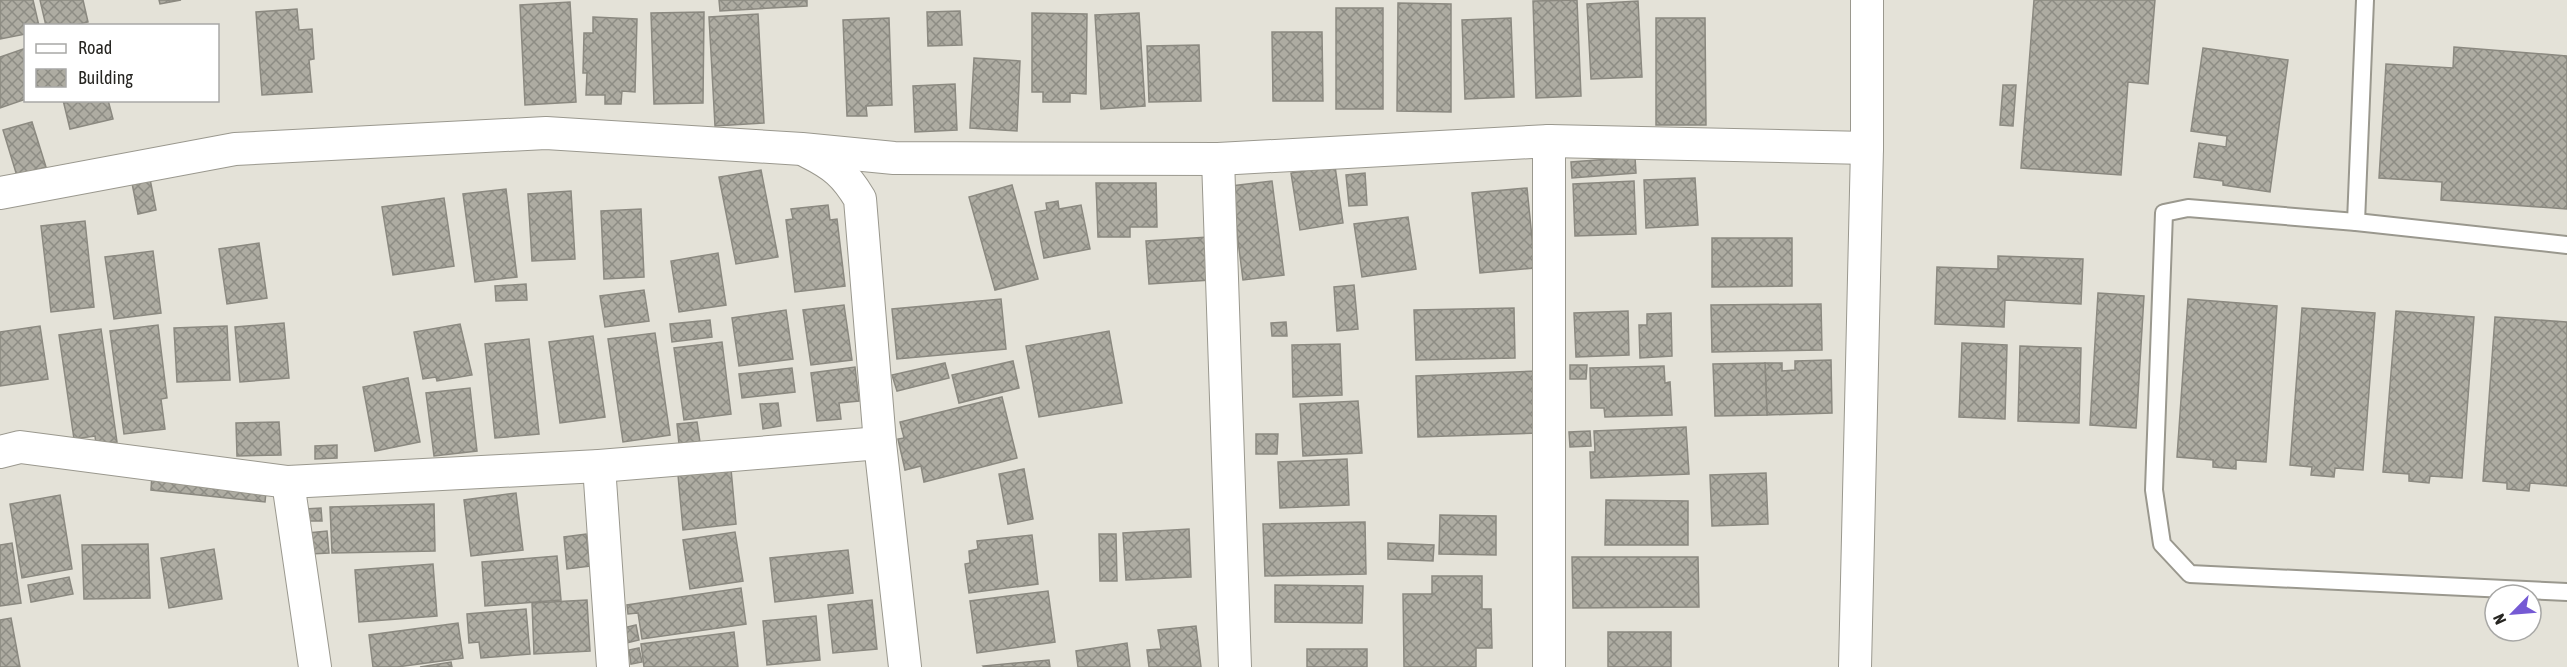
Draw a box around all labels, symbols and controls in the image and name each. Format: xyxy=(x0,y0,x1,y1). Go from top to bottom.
legend xyxy=(24,24,219,102)
text: Road xyxy=(78,37,112,58)
text: Building xyxy=(78,67,133,88)
north arrow xyxy=(2483,583,2543,643)
text: N xyxy=(2489,611,2510,627)

